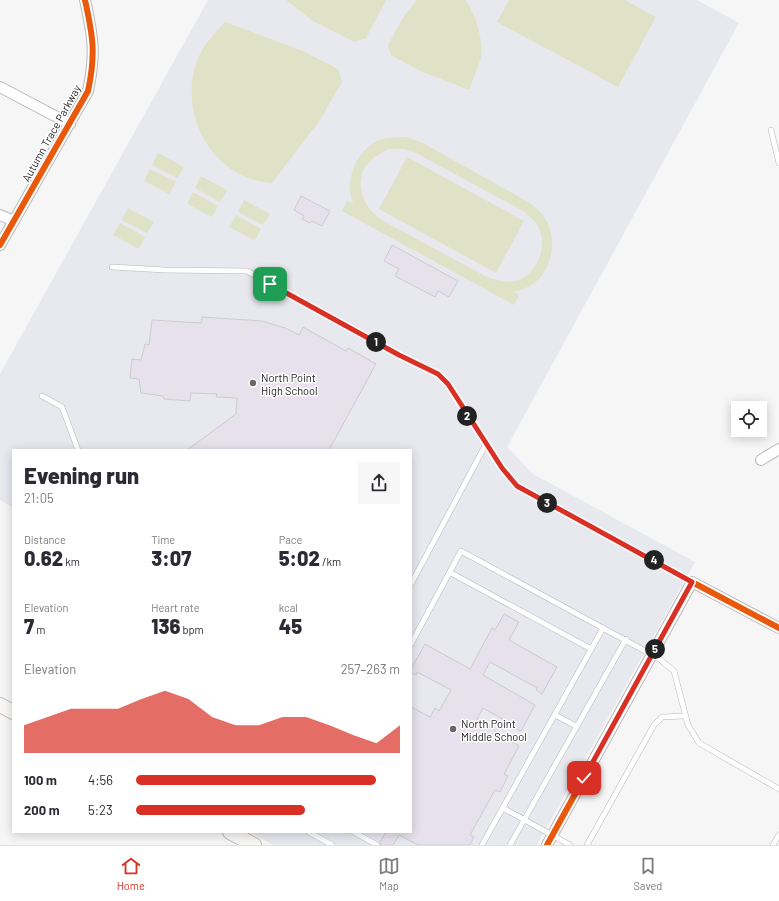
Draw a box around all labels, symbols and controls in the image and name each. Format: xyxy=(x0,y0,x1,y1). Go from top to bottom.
street label: Autumn Trace Parkway xyxy=(19,82,83,184)
pin xyxy=(253,267,287,301)
icon: arrive xyxy=(259,273,281,295)
pin: 1 xyxy=(366,332,386,352)
text: 1 xyxy=(374,335,378,348)
place label: North Point High School xyxy=(261,371,318,397)
marker: North Point High School xyxy=(248,378,258,388)
map controls xyxy=(731,401,767,437)
button: locate xyxy=(731,401,767,437)
pin: 2 xyxy=(457,406,477,426)
text: 2 xyxy=(464,409,470,422)
text: Evening run xyxy=(24,462,139,488)
button: share xyxy=(358,462,400,504)
text: 21:05 xyxy=(24,490,54,506)
pin: 3 xyxy=(537,493,557,513)
text: 3 xyxy=(544,496,550,509)
text: Distance xyxy=(24,533,66,546)
text: Time xyxy=(151,533,175,546)
text: Pace xyxy=(279,533,302,546)
text: 0.62 xyxy=(24,546,63,570)
text: 3:07 xyxy=(151,546,191,570)
text: 5:02 xyxy=(279,546,320,570)
pin: 4 xyxy=(644,550,664,570)
text: 4 xyxy=(651,553,657,566)
text: km xyxy=(63,555,80,568)
text: /km xyxy=(320,555,341,568)
text: Elevation xyxy=(24,601,68,614)
text: Heart rate xyxy=(151,601,200,614)
text: kcal xyxy=(279,601,298,614)
text: 7 xyxy=(24,614,34,638)
text: 136 xyxy=(151,614,180,638)
text: 45 xyxy=(279,614,302,638)
text: m xyxy=(34,623,45,636)
text: bpm xyxy=(180,623,204,636)
pin: 5 xyxy=(645,639,665,659)
text: 5 xyxy=(652,642,658,655)
text: Elevation xyxy=(24,661,76,677)
text: 257–263 m xyxy=(341,661,400,677)
place label: North Point Middle School xyxy=(461,717,527,743)
marker: North Point Middle School xyxy=(448,724,458,734)
pin xyxy=(567,761,601,795)
icon: check xyxy=(573,767,595,789)
text: 100 m xyxy=(24,772,57,788)
text: 4:56 xyxy=(88,772,113,788)
text: 200 m xyxy=(24,802,60,818)
text: 5:23 xyxy=(88,802,113,818)
tab: Home xyxy=(117,855,145,892)
tab: Map xyxy=(378,855,400,892)
tab: Saved xyxy=(633,855,662,892)

